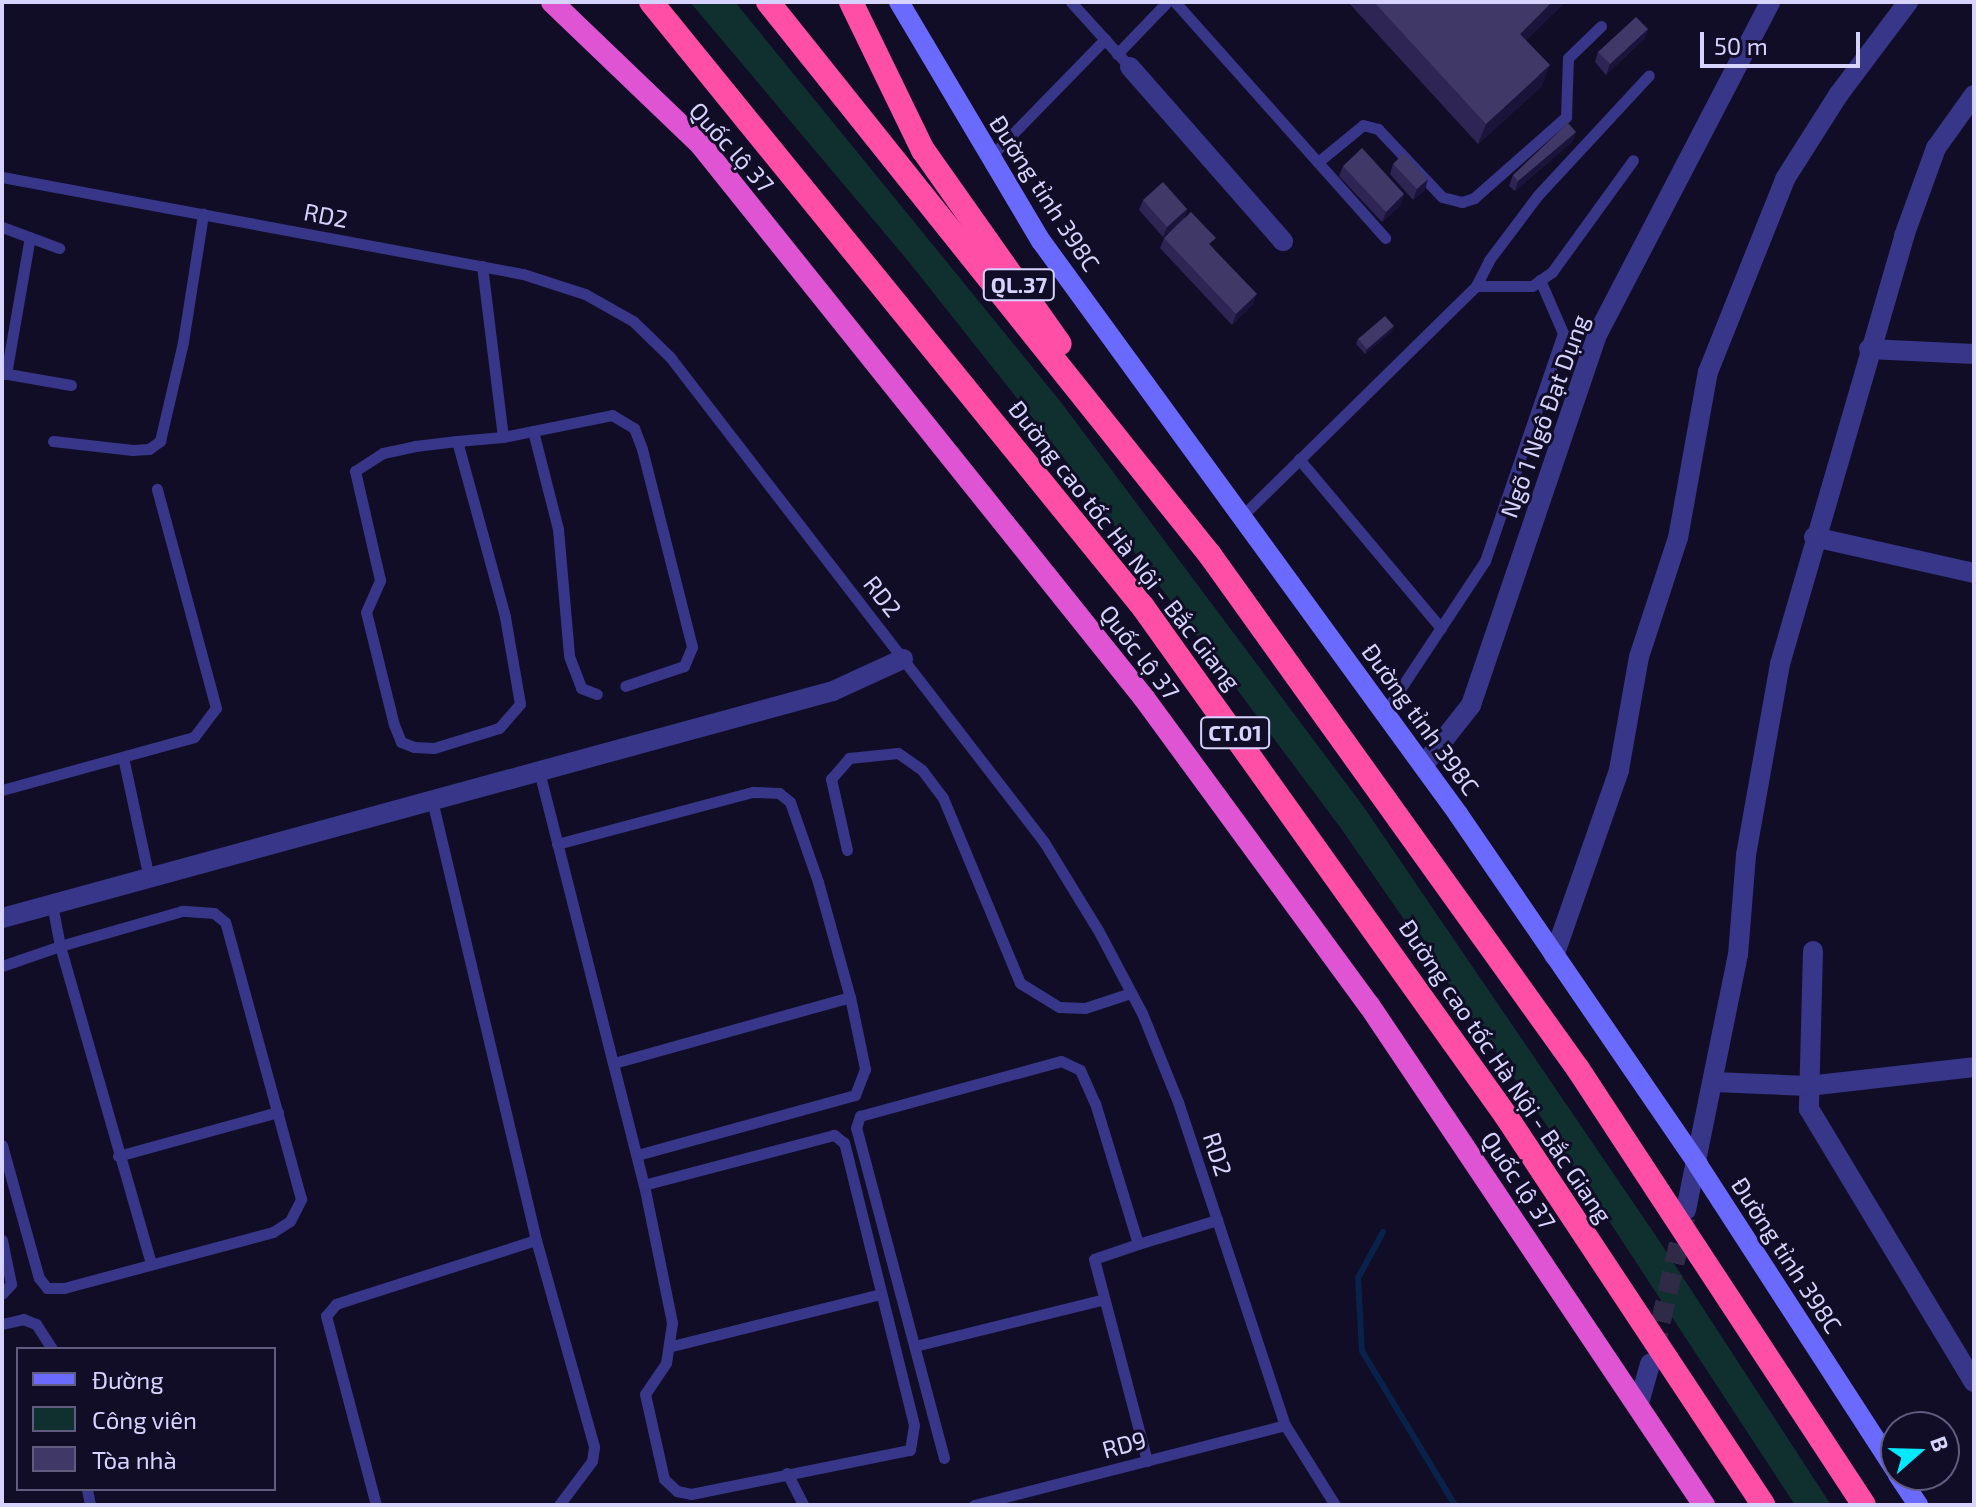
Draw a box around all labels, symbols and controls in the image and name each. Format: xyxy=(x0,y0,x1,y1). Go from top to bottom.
scale bar xyxy=(1704,16,1864,66)
text: 50 m xyxy=(1714,31,1768,60)
street label: Quốc lộ 37 xyxy=(684,96,780,198)
street label: Đường tỉnh 398C xyxy=(984,109,1106,277)
street label: RD2 xyxy=(302,197,350,233)
road number: QL.37 xyxy=(981,267,1057,303)
street label: Ngõ 1 Ngô Đạt Dụng xyxy=(1494,311,1594,521)
street label: Đường cao tốc Hà Nội - Bắc Giang xyxy=(1003,394,1247,696)
street label: RD2 xyxy=(858,570,908,622)
street label: Quốc lộ 37 xyxy=(1094,599,1186,705)
street label: Đường tỉnh 398C xyxy=(1356,637,1486,801)
road number: CT.01 xyxy=(1199,715,1271,751)
street label: Đường cao tốc Hà Nội - Bắc Giang xyxy=(1393,914,1619,1228)
street label: Quốc lộ 37 xyxy=(1476,1125,1562,1235)
street label: RD2 xyxy=(1197,1129,1239,1179)
street label: Đường tỉnh 398C xyxy=(1726,1171,1848,1339)
legend xyxy=(16,1347,276,1491)
text: Đường xyxy=(92,1365,164,1394)
text: Công viên xyxy=(92,1405,197,1434)
north arrow xyxy=(1880,1411,1960,1491)
street label: RD9 xyxy=(1099,1424,1149,1464)
text: B xyxy=(1926,1432,1955,1455)
text: Tòa nhà xyxy=(92,1445,177,1474)

